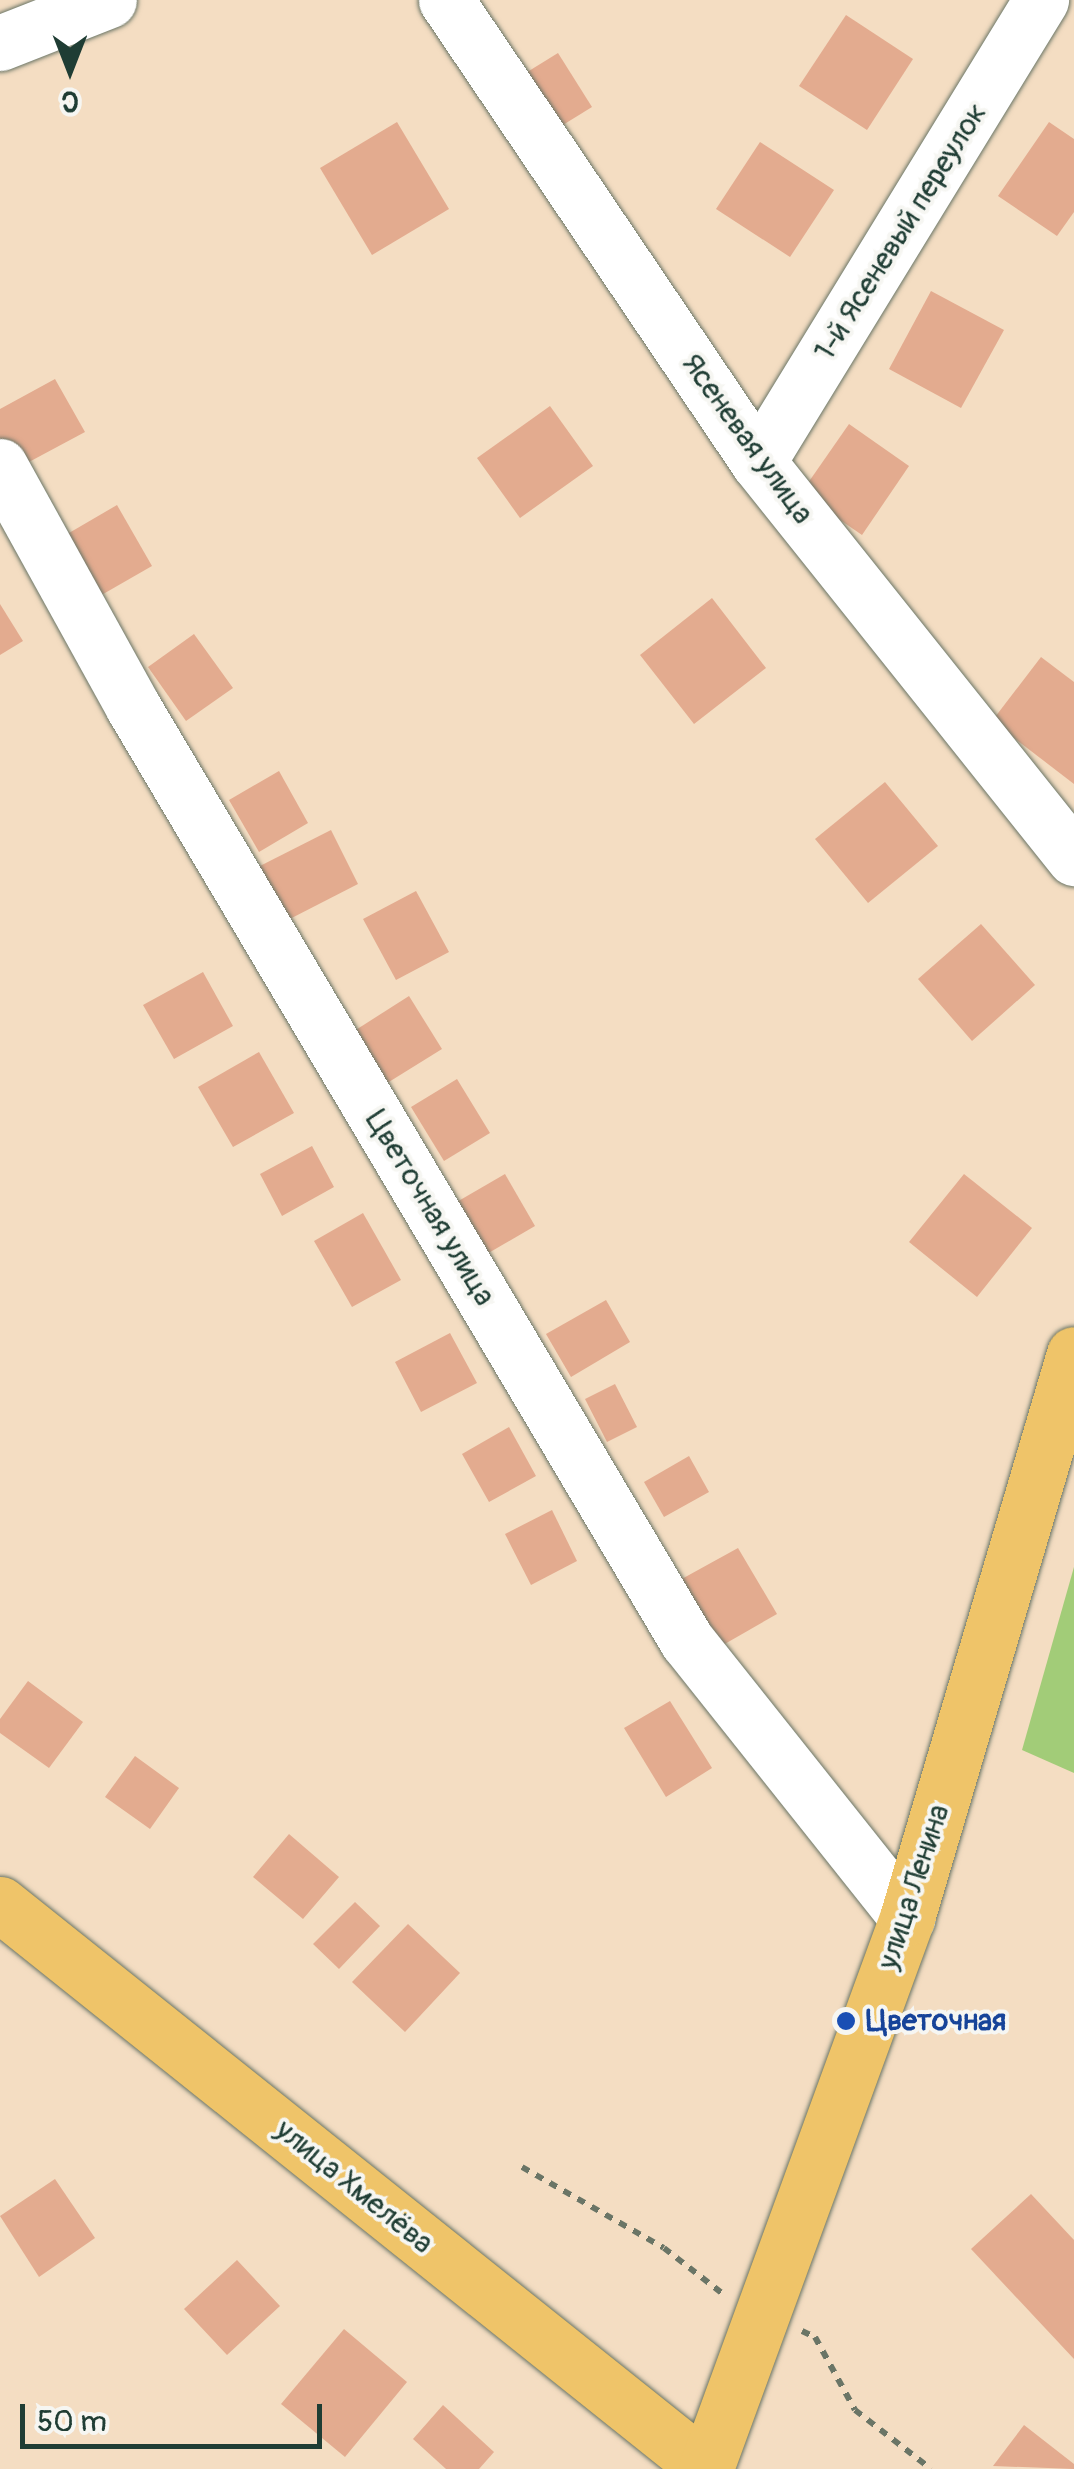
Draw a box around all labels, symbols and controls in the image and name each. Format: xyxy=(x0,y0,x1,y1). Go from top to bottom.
north arrow xyxy=(20,20,120,120)
text: С xyxy=(61,83,79,118)
street label: 1-й Ясеневый переулок xyxy=(807,97,995,367)
street label: Ясеневая улица xyxy=(673,347,821,531)
street label: Цветочная улица xyxy=(358,1104,502,1312)
street label: улица Ленина xyxy=(870,1800,958,1974)
place label: Цветочная xyxy=(866,2003,1006,2039)
marker: Цветочная xyxy=(835,2010,857,2032)
street label: улица Хмелёва xyxy=(268,2112,440,2262)
scale bar xyxy=(25,2384,328,2446)
text: 50 m xyxy=(37,2403,107,2440)

